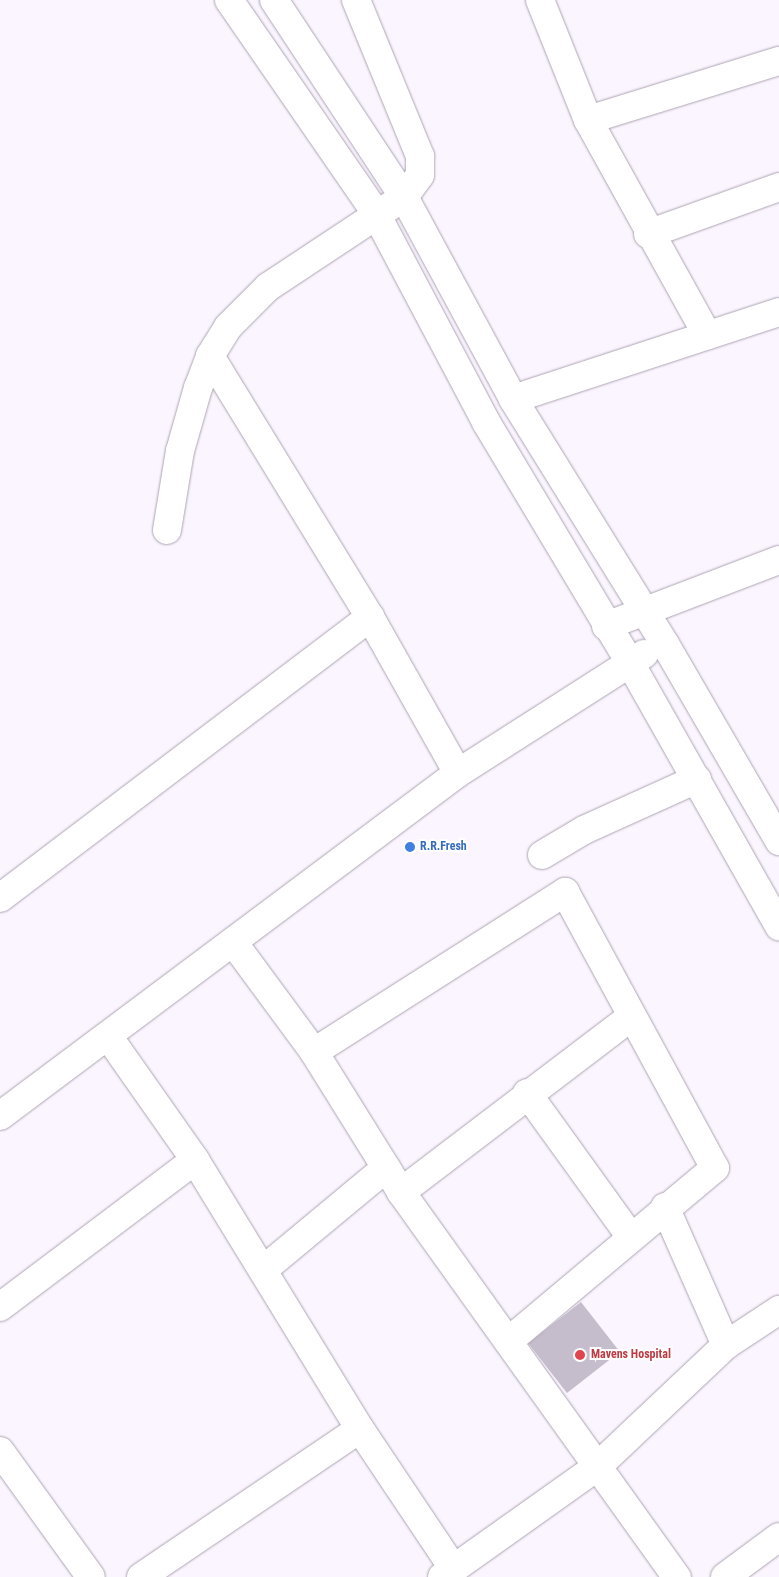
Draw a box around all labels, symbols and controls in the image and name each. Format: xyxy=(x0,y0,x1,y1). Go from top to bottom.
place label: R.R.Fresh xyxy=(420,840,467,854)
marker: R.R.Fresh xyxy=(404,841,416,853)
marker: Mavens Hospital xyxy=(573,1348,587,1362)
place label: Mavens Hospital xyxy=(591,1348,671,1362)

